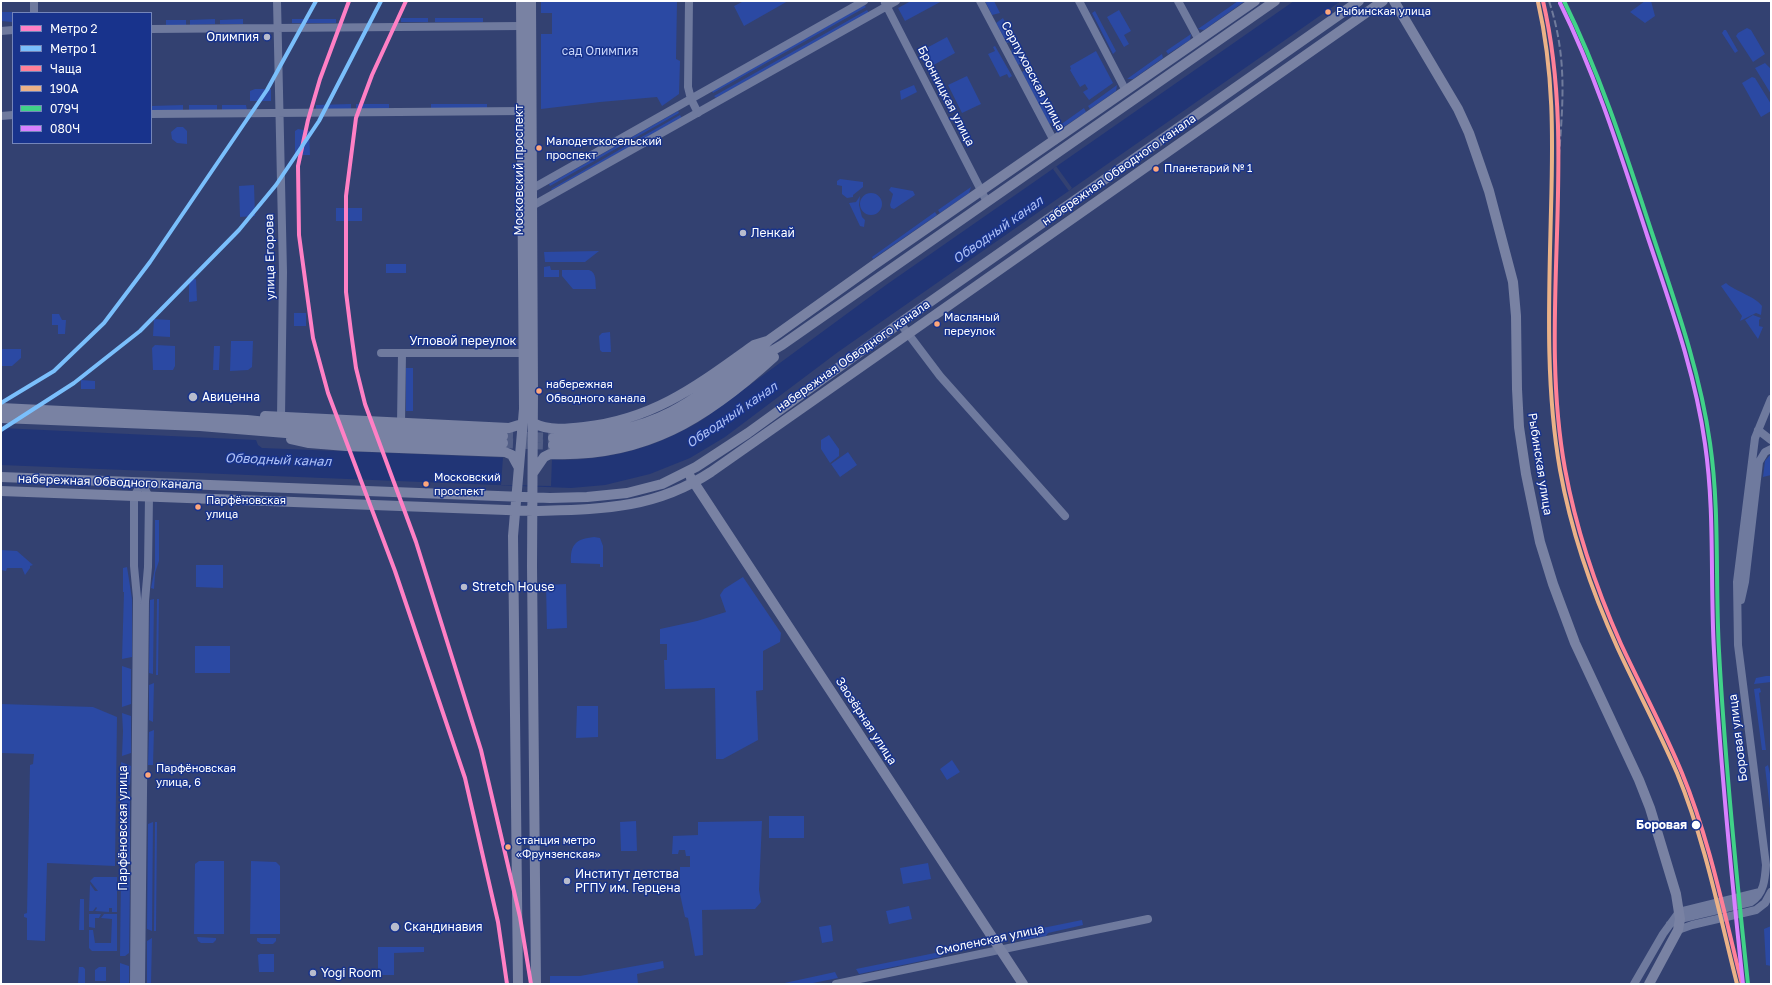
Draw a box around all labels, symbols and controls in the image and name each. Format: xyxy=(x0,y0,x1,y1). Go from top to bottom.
place label: Рыбинская улица xyxy=(1336,5,1431,19)
marker: Рыбинская улица xyxy=(1323,7,1333,17)
legend xyxy=(12,12,152,144)
street label: Серпуховская улица xyxy=(998,19,1068,133)
text: Метро 2 xyxy=(50,21,98,36)
place label: Олимпия xyxy=(206,30,259,44)
marker: Олимпия xyxy=(262,32,272,42)
text: Метро 1 xyxy=(50,41,96,56)
street label: Бронницкая улица xyxy=(914,43,978,149)
park label: сад Олимпия xyxy=(562,44,638,58)
text: Чаща xyxy=(50,61,82,76)
text: 190А xyxy=(50,81,79,96)
text: 079Ч xyxy=(50,101,79,116)
street label: Московский проспект xyxy=(512,104,526,236)
street label: набережная Обводного канала xyxy=(1039,111,1199,229)
text: 080Ч xyxy=(50,121,80,136)
place label: Малодетскосельский проспект xyxy=(546,135,662,161)
marker: Малодетскосельский проспект xyxy=(534,143,544,153)
place label: Планетарий № 1 xyxy=(1164,162,1252,176)
marker: Планетарий № 1 xyxy=(1151,164,1161,174)
water label: Обводный канал xyxy=(950,193,1046,267)
street label: улица Егорова xyxy=(262,214,278,300)
place label: Ленкай xyxy=(751,226,795,240)
marker: Ленкай xyxy=(738,228,748,238)
street label: набережная Обводного канала xyxy=(773,297,933,415)
place label: Масляный переулок xyxy=(944,311,1000,337)
marker: Масляный переулок xyxy=(932,319,942,329)
street label: Угловой переулок xyxy=(410,334,516,348)
place label: набережная Обводного канала xyxy=(546,378,646,404)
water label: Обводный канал xyxy=(684,379,780,451)
marker: набережная Обводного канала xyxy=(534,386,544,396)
place label: Авиценна xyxy=(202,390,260,404)
marker: Авиценна xyxy=(187,391,199,403)
street label: Рыбинская улица xyxy=(1525,412,1555,516)
water label: Обводный канал xyxy=(225,450,331,470)
place label: Московский проспект xyxy=(434,471,501,497)
street label: набережная Обводного канала xyxy=(18,472,202,492)
marker: Московский проспект xyxy=(421,479,431,489)
place label: Парфёновская улица xyxy=(206,494,286,520)
marker: Парфёновская улица xyxy=(193,502,203,512)
place label: Stretch House xyxy=(472,580,554,594)
marker: Stretch House xyxy=(459,582,469,592)
street label: Заозёрная улица xyxy=(832,675,900,767)
street label: Боровая улица xyxy=(1725,693,1751,783)
place label: Парфёновская улица, 6 xyxy=(156,762,236,788)
street label: Парфёновская улица xyxy=(116,765,130,891)
marker: Парфёновская улица, 6 xyxy=(143,770,153,780)
place label: Боровая xyxy=(1636,818,1687,832)
marker: Боровая xyxy=(1690,819,1702,831)
place label: станция метро «Фрунзенская» xyxy=(516,834,601,860)
marker: станция метро «Фрунзенская» xyxy=(503,842,513,852)
place label: Институт детства РГПУ им. Герцена xyxy=(575,867,680,895)
marker: Институт детства РГПУ им. Герцена xyxy=(562,876,572,886)
place label: Скандинавия xyxy=(404,920,483,934)
marker: Скандинавия xyxy=(389,921,401,933)
street label: Смоленская улица xyxy=(935,921,1045,959)
place label: Yogi Room xyxy=(321,966,382,980)
marker: Yogi Room xyxy=(308,968,318,978)

